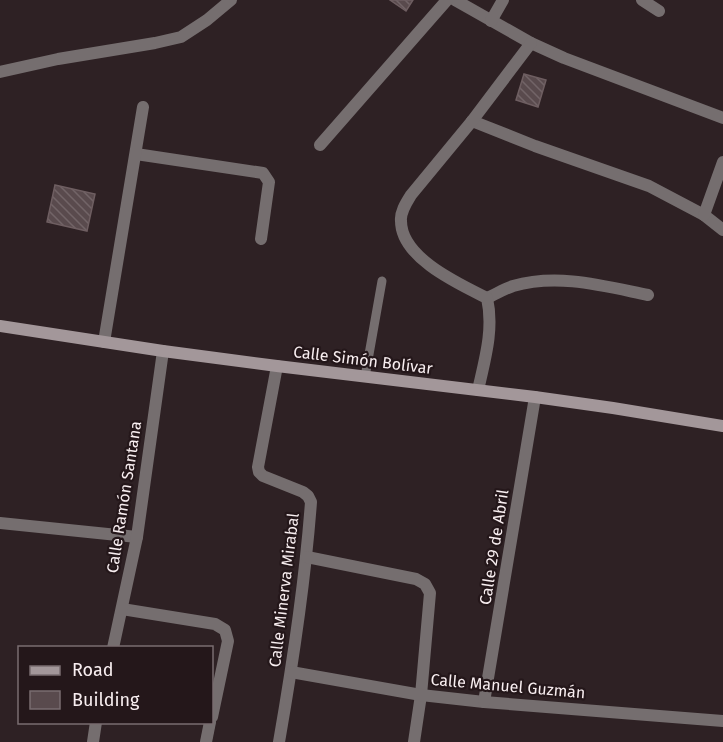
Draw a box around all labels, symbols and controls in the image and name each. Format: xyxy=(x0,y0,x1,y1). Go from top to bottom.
street label: Calle Simón Bolívar xyxy=(292,342,435,378)
street label: Calle Ramón Santana xyxy=(103,420,145,574)
street label: Calle 29 de Abril xyxy=(475,488,513,606)
street label: Calle Minerva Mirabal xyxy=(265,511,303,668)
legend xyxy=(18,646,213,724)
text: Road xyxy=(72,659,114,681)
street label: Calle Manuel Guzmán xyxy=(430,670,586,702)
text: Building xyxy=(72,689,140,711)

